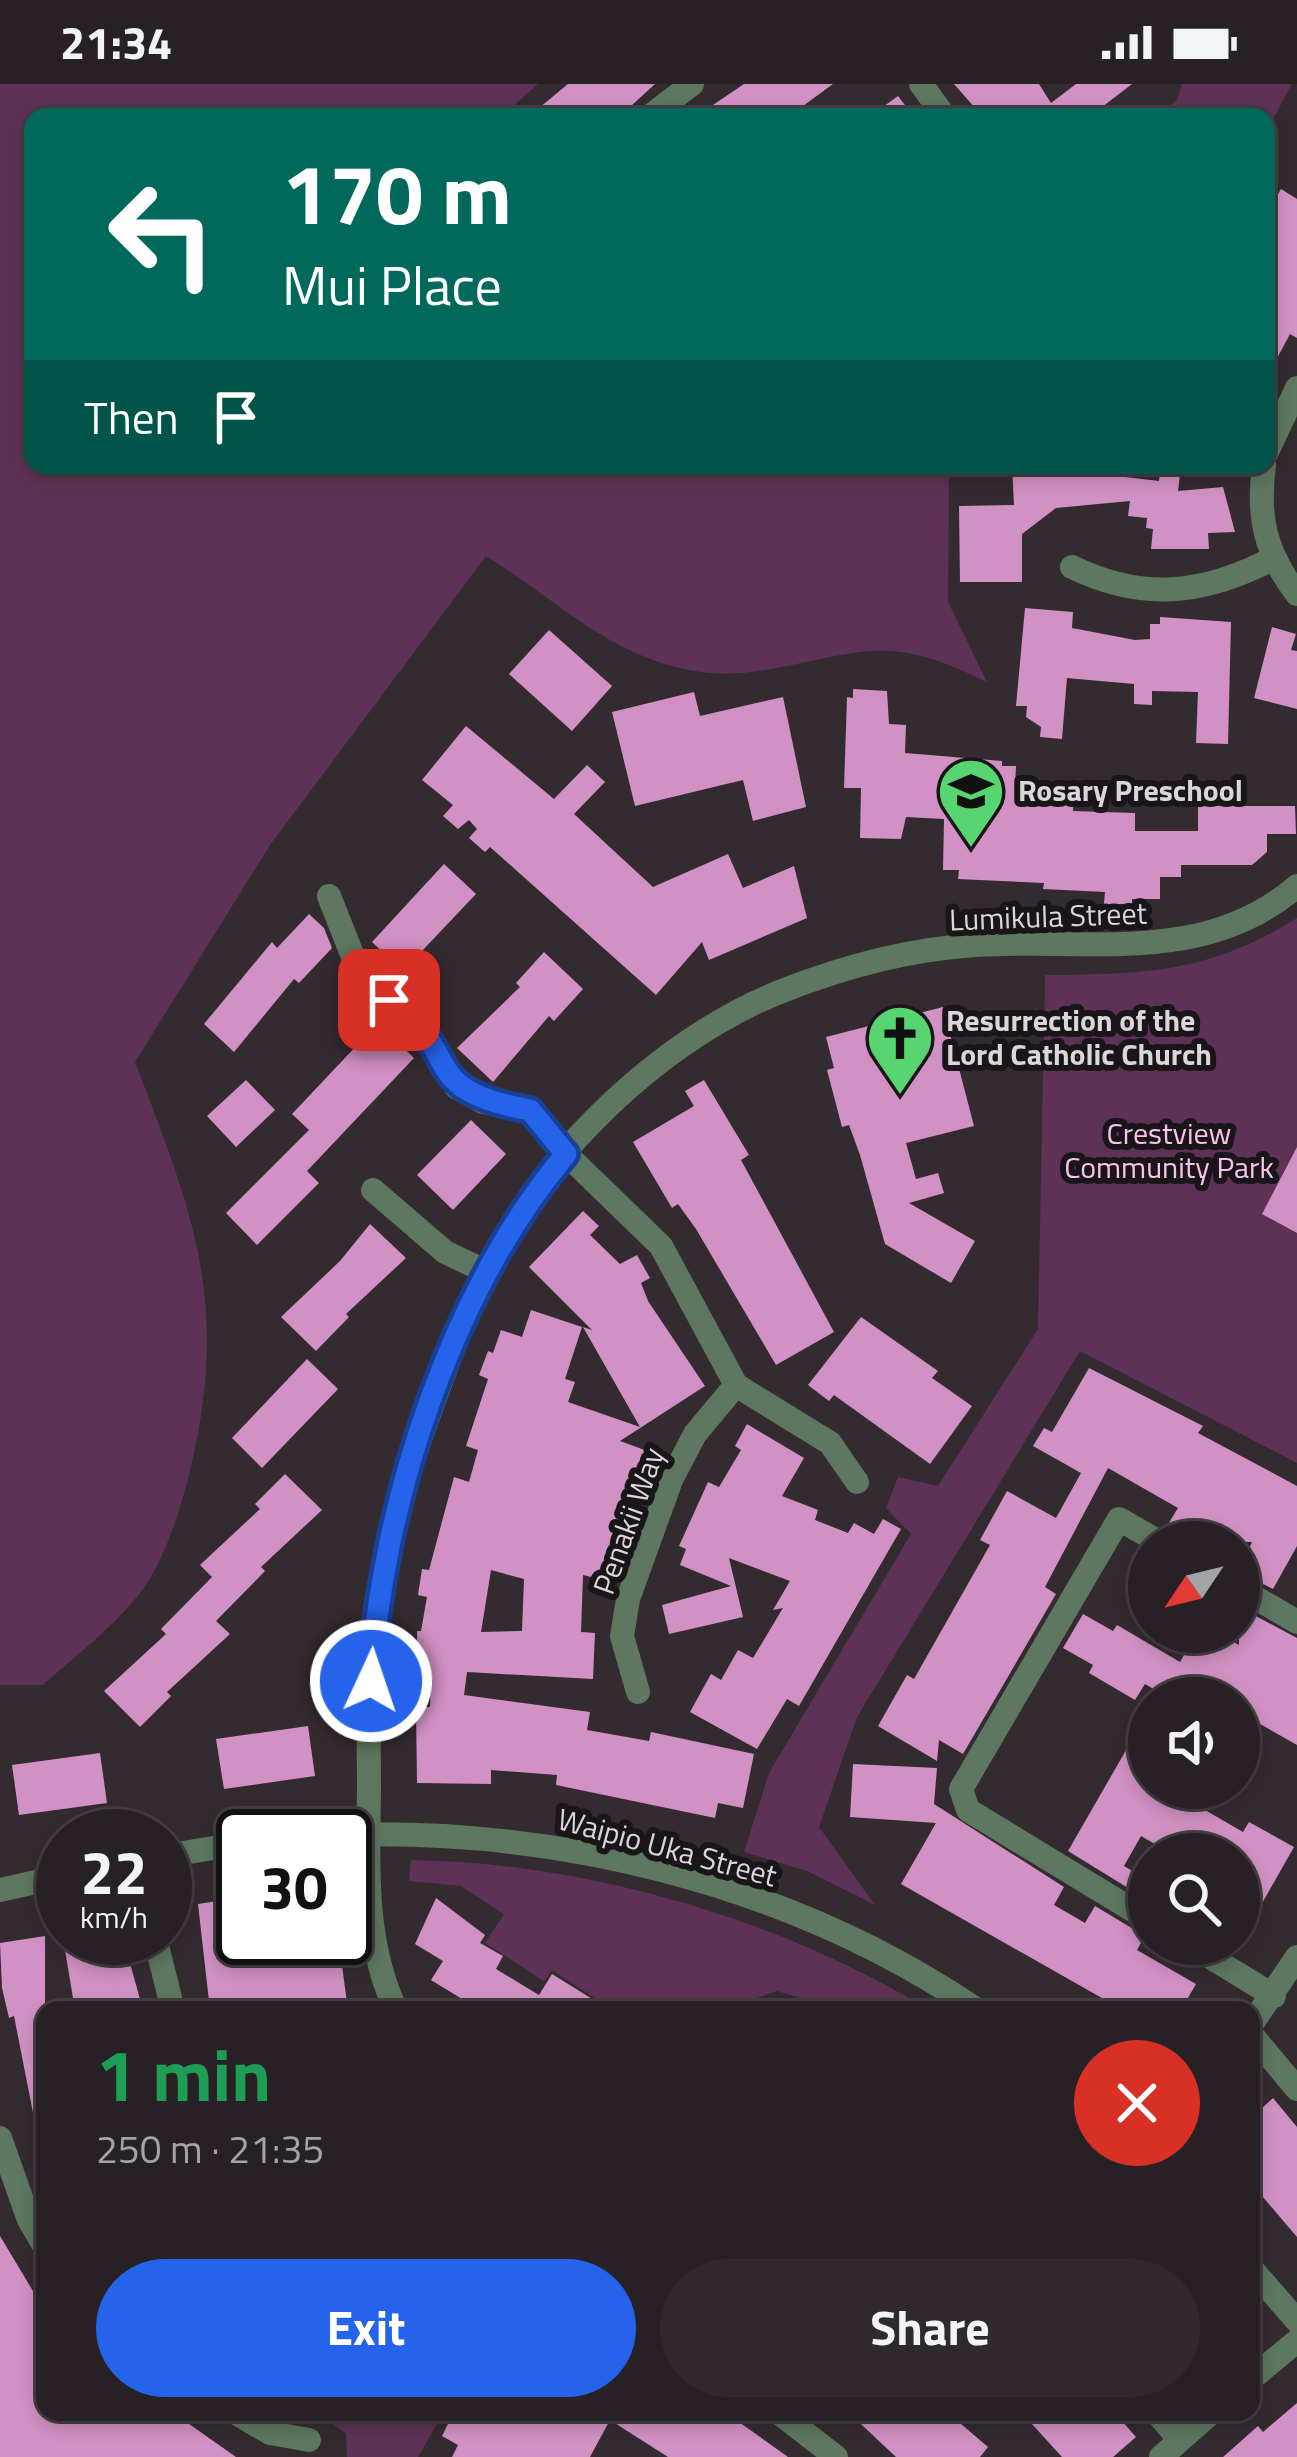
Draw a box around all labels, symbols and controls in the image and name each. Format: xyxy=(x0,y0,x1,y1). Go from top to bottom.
text: 21:34 xyxy=(60,8,172,76)
text: 170 m xyxy=(282,129,512,257)
icon: left xyxy=(84,156,240,312)
text: Mui Place xyxy=(282,244,502,326)
text: Then xyxy=(84,383,179,451)
icon: arrive xyxy=(203,384,269,450)
school or university icon: Rosary Preschool xyxy=(936,756,1006,850)
place label: Rosary Preschool xyxy=(1018,767,1243,813)
street label: Lumikula Street xyxy=(948,890,1148,942)
pin xyxy=(338,949,440,1051)
icon: arrive xyxy=(356,967,422,1033)
place label: Resurrection of the Lord Catholic Church xyxy=(946,997,1212,1077)
church icon: Resurrection of the Lord Catholic Church xyxy=(865,1003,935,1097)
park label: Crestview Community Park xyxy=(1064,1110,1274,1190)
street label: Penakii Way xyxy=(580,1441,676,1601)
north arrow xyxy=(1128,1521,1260,1653)
map controls xyxy=(1128,1521,1260,1965)
position arrow xyxy=(308,1618,434,1744)
button: sound xyxy=(1128,1677,1260,1809)
street label: Waipio Uka Street xyxy=(553,1796,782,1899)
speed limit sign: 30 xyxy=(216,1809,372,1965)
text: 22 xyxy=(80,1826,148,1917)
button: search xyxy=(1128,1833,1260,1965)
text: km/h xyxy=(80,1894,148,1940)
text: 1 min xyxy=(96,2019,271,2129)
button: close xyxy=(1074,2040,1200,2166)
text: 250 m · 21:35 xyxy=(96,2119,324,2178)
button: Exit xyxy=(96,2259,636,2397)
button: Share xyxy=(660,2259,1200,2397)

